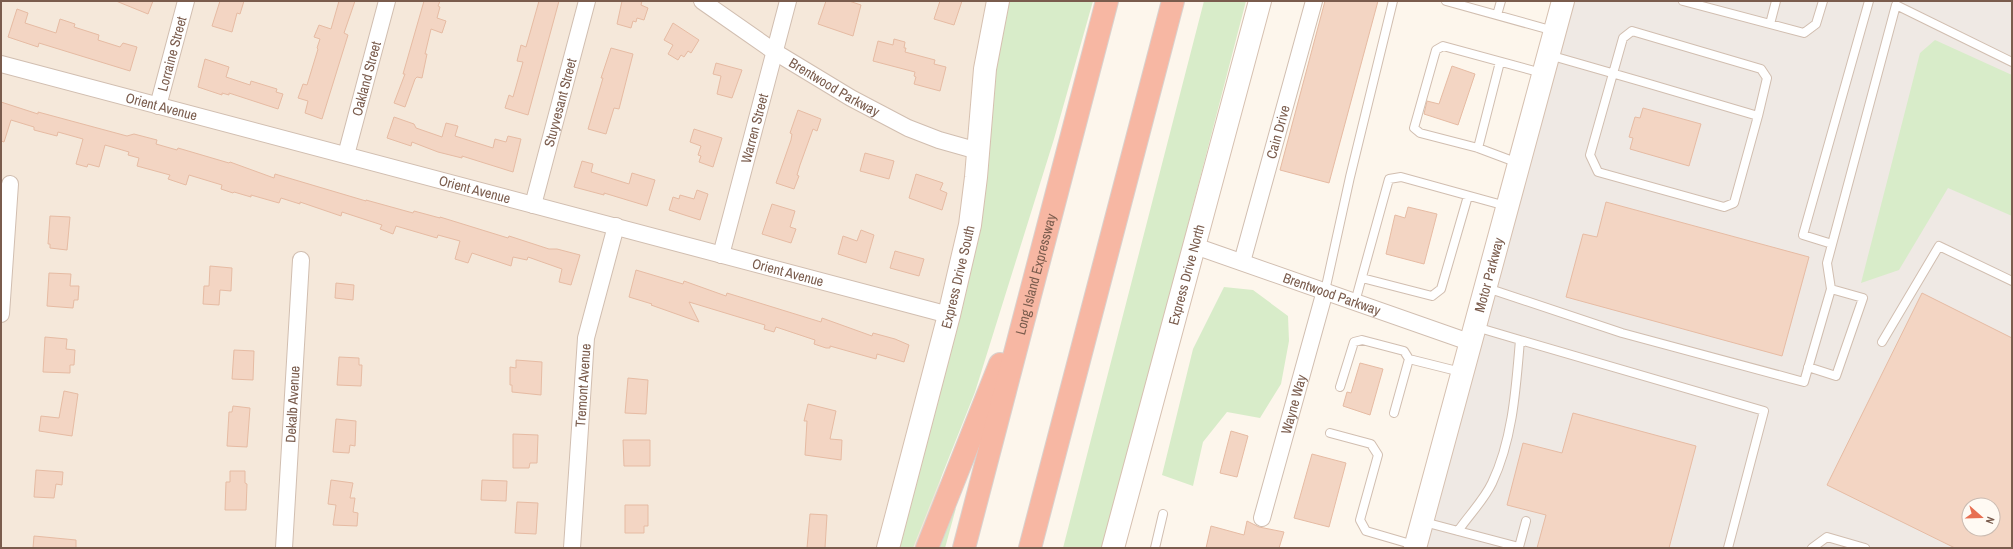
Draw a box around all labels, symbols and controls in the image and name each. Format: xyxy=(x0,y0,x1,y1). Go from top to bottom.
street label: Lorraine Street xyxy=(153,14,190,93)
street label: Oakland Street xyxy=(348,39,385,118)
street label: Brentwood Parkway xyxy=(786,54,883,121)
street label: Stuyvesant Street xyxy=(540,56,580,149)
street label: Orient Avenue xyxy=(124,88,199,125)
street label: Warren Street xyxy=(737,92,772,165)
street label: Cain Drive xyxy=(1262,103,1294,161)
street label: Orient Avenue xyxy=(437,171,512,207)
street label: Long Island Expressway xyxy=(1011,211,1060,337)
street label: Express Drive North xyxy=(1164,222,1209,327)
street label: Express Drive South xyxy=(937,223,979,330)
street label: Motor Parkway xyxy=(1470,235,1508,314)
street label: Orient Avenue xyxy=(750,254,826,290)
street label: Brentwood Parkway xyxy=(1281,269,1383,319)
street label: Tremont Avenue xyxy=(571,343,595,428)
street label: Dekalb Avenue xyxy=(281,365,304,443)
street label: Wayne Way xyxy=(1277,372,1310,436)
north arrow xyxy=(1961,497,2001,537)
text: N xyxy=(1983,515,1998,526)

